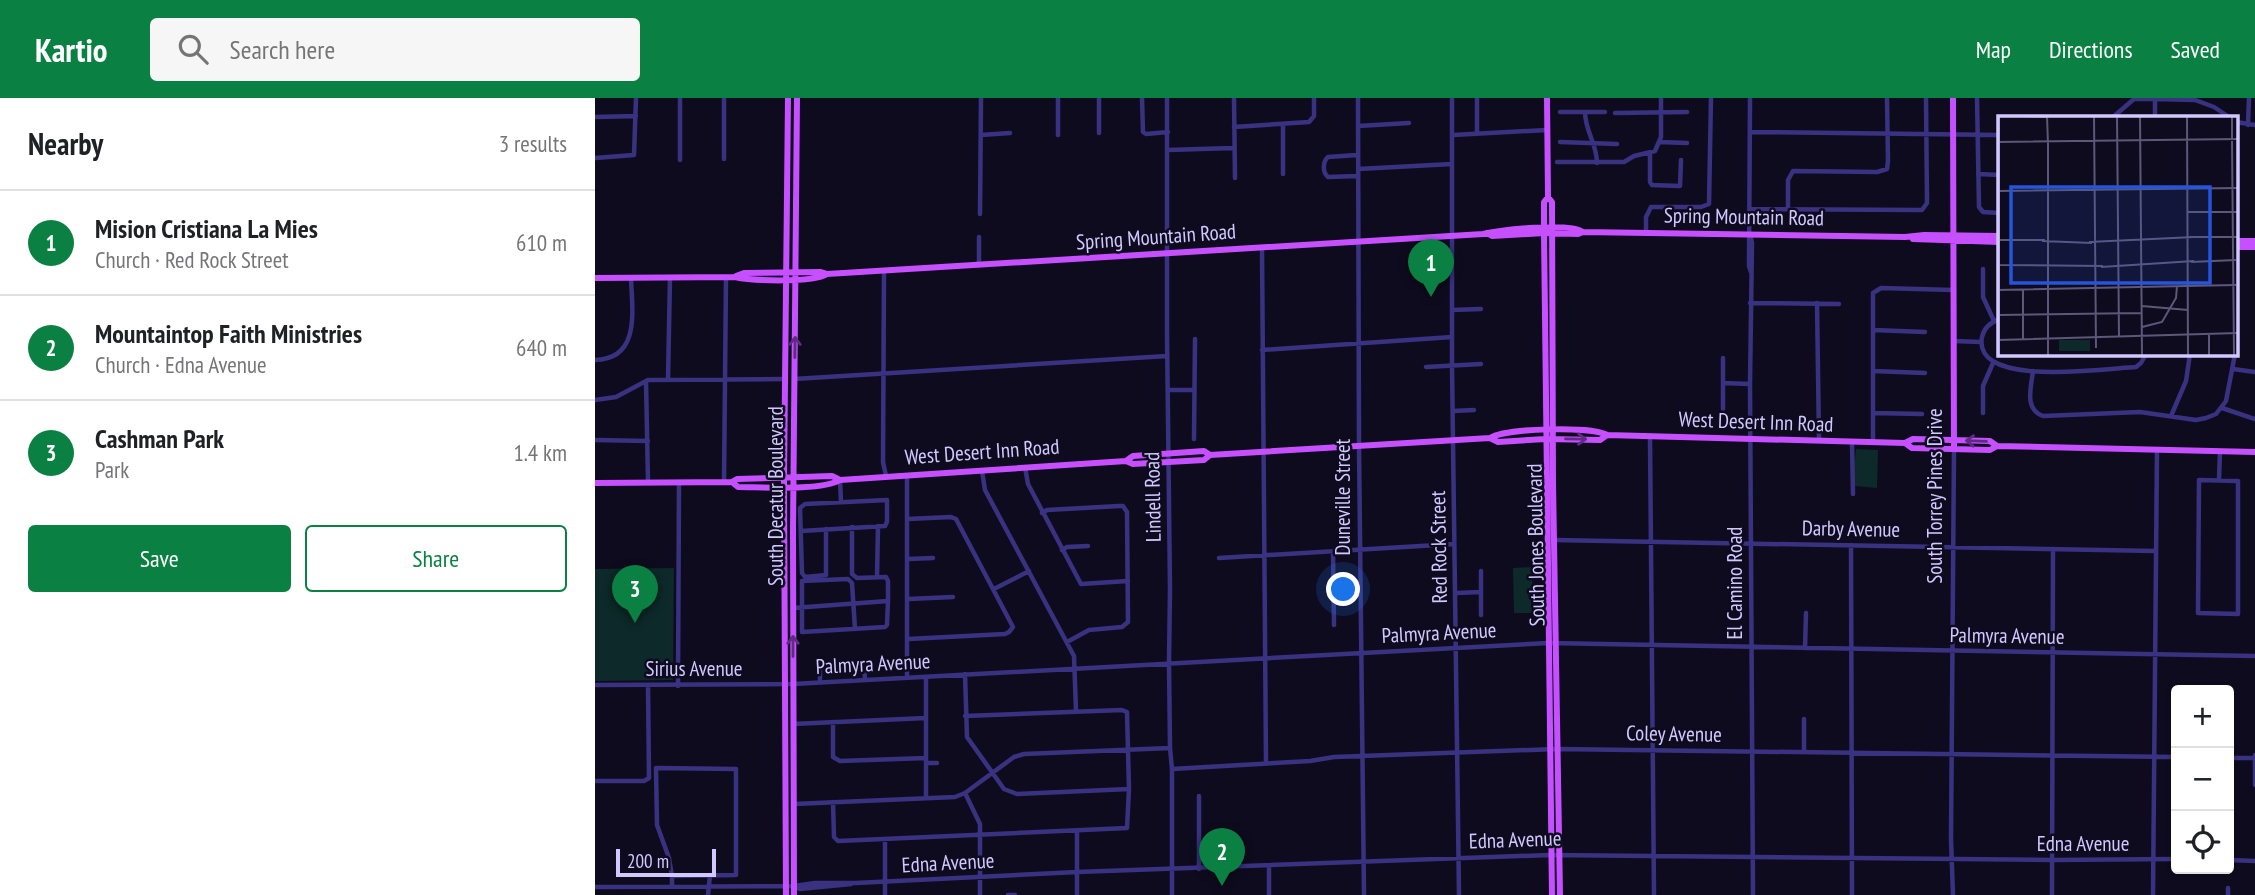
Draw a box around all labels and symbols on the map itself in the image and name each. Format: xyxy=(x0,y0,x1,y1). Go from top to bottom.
inset map xyxy=(1998,116,2238,355)
street label: Spring Mountain Road xyxy=(1664,202,1824,231)
street label: Spring Mountain Road xyxy=(1075,217,1237,256)
pin: 1 xyxy=(1408,239,1454,297)
one-way arrow xyxy=(788,336,802,359)
street label: West Desert Inn Road xyxy=(1678,405,1834,438)
street label: South Decatur Boulevard xyxy=(762,406,789,586)
street label: South Torrey Pines Drive xyxy=(1921,408,1948,584)
street label: West Desert Inn Road xyxy=(904,433,1060,470)
one-way arrow xyxy=(1564,433,1587,446)
one-way arrow xyxy=(1965,434,1988,447)
street label: Duneville Street xyxy=(1329,438,1356,555)
street label: Lindell Road xyxy=(1138,452,1167,542)
street label: South Jones Boulevard xyxy=(1521,463,1550,627)
street label: Red Rock Street xyxy=(1424,490,1453,604)
street label: Darby Avenue xyxy=(1802,514,1900,543)
street label: El Camino Road xyxy=(1721,527,1748,639)
pin: 3 xyxy=(612,565,658,623)
your location xyxy=(1326,572,1360,606)
street label: Palmyra Avenue xyxy=(1381,616,1497,649)
street label: Palmyra Avenue xyxy=(1949,621,2065,650)
one-way arrow xyxy=(786,635,800,658)
street label: Palmyra Avenue xyxy=(815,647,931,680)
street label: Sirius Avenue xyxy=(645,655,743,682)
street label: Coley Avenue xyxy=(1626,719,1722,748)
street label: Edna Avenue xyxy=(1468,824,1562,855)
pin: 2 xyxy=(1199,828,1245,886)
street label: Edna Avenue xyxy=(2037,830,2129,857)
scale bar xyxy=(616,846,716,878)
street label: Edna Avenue xyxy=(901,847,995,878)

